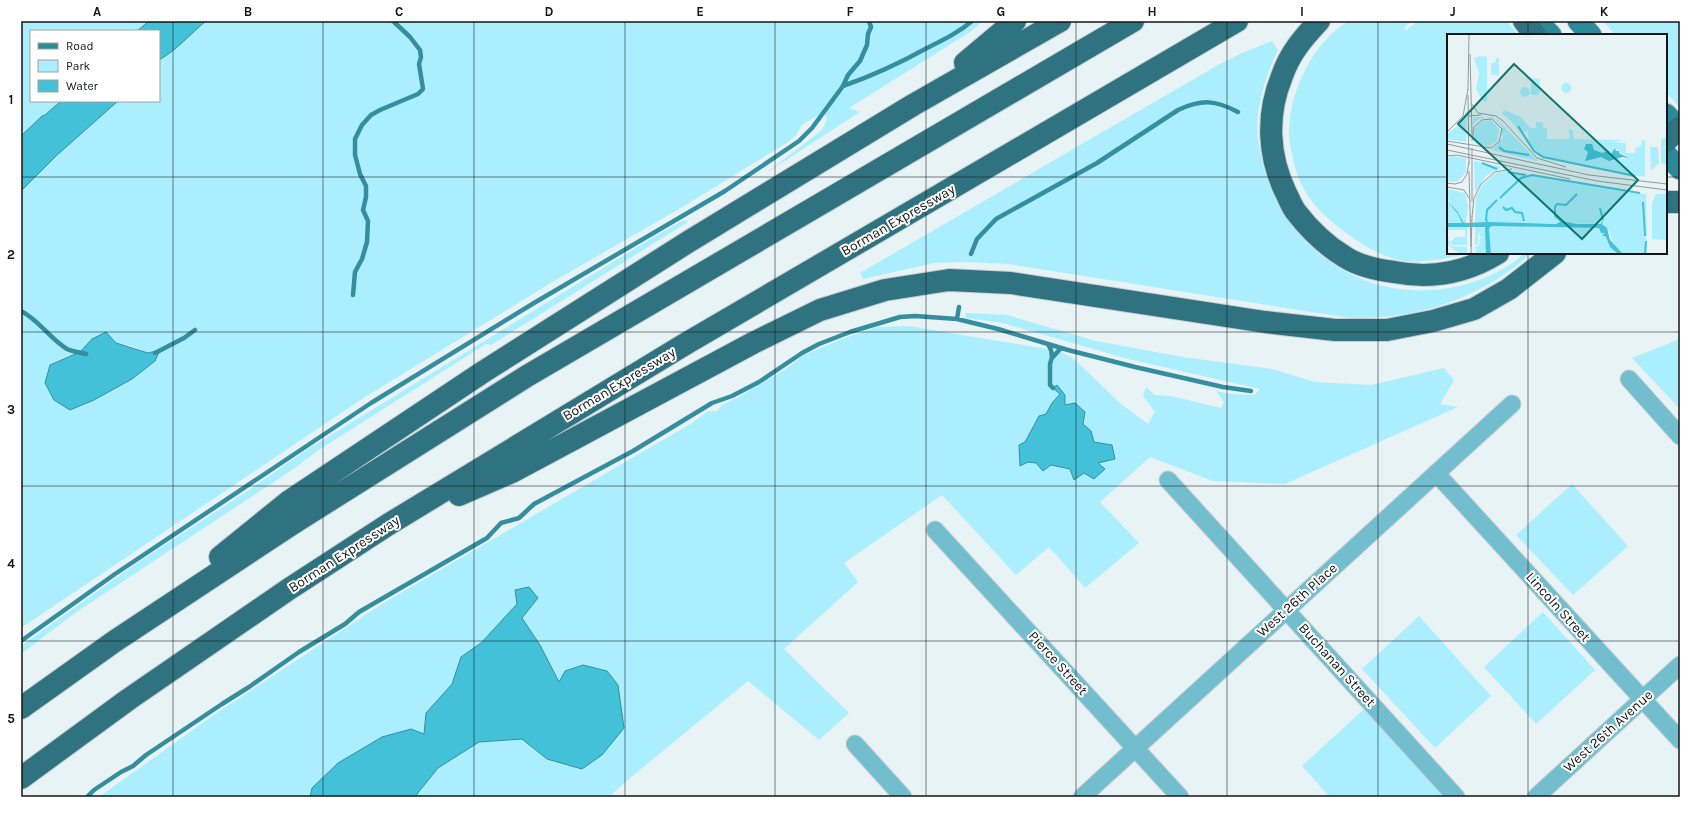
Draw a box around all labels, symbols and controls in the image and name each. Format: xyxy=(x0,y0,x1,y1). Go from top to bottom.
text: A xyxy=(93,4,101,19)
text: B xyxy=(244,4,252,19)
text: C xyxy=(395,4,403,19)
text: D xyxy=(545,4,554,19)
text: E xyxy=(696,4,704,19)
text: F xyxy=(846,4,854,19)
text: G xyxy=(997,4,1005,19)
text: H xyxy=(1147,4,1157,19)
text: I xyxy=(1300,4,1304,19)
text: J xyxy=(1450,4,1456,19)
text: K xyxy=(1600,4,1609,19)
legend xyxy=(30,30,160,102)
inset map xyxy=(1447,34,1667,254)
text: Road xyxy=(66,39,94,53)
text: Park xyxy=(66,59,91,73)
text: Water xyxy=(66,79,99,93)
text: 1 xyxy=(9,92,13,107)
street label: Borman Expressway xyxy=(838,180,958,259)
text: 2 xyxy=(7,247,15,262)
street label: Borman Expressway xyxy=(560,343,679,424)
text: 3 xyxy=(7,402,15,417)
street label: Borman Expressway xyxy=(285,512,403,596)
text: 4 xyxy=(7,556,15,571)
street label: West 26th Place xyxy=(1253,560,1341,640)
street label: Lincoln Street xyxy=(1522,569,1594,645)
street label: Buchanan Street xyxy=(1295,620,1379,710)
street label: Pierce Street xyxy=(1025,627,1091,699)
street label: West 26th Avenue xyxy=(1560,686,1656,776)
text: 5 xyxy=(7,711,15,726)

